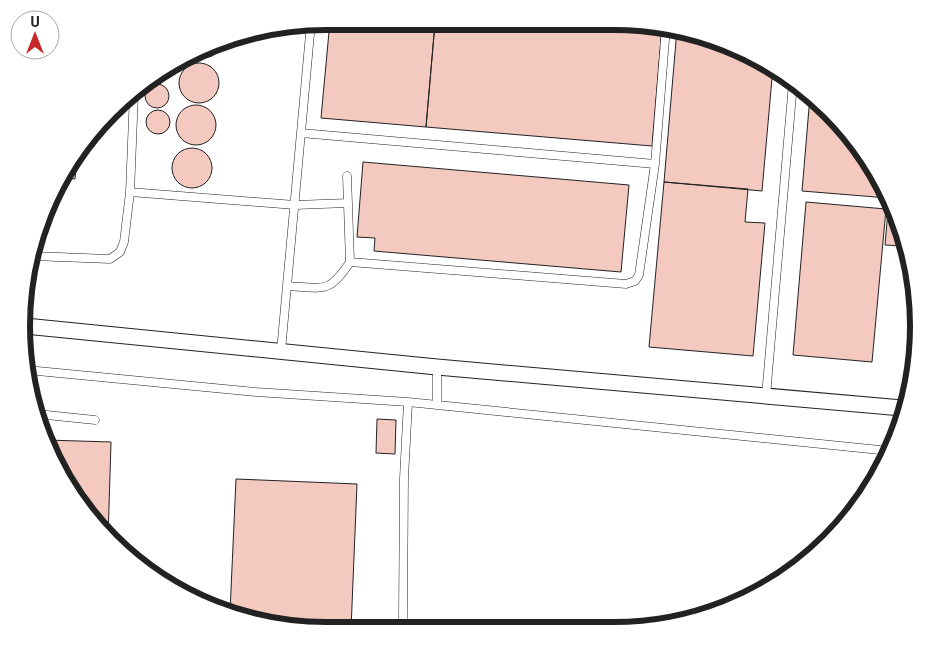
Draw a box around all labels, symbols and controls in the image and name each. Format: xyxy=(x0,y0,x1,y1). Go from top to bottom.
north arrow xyxy=(10,10,60,60)
text: U xyxy=(30,14,40,30)

